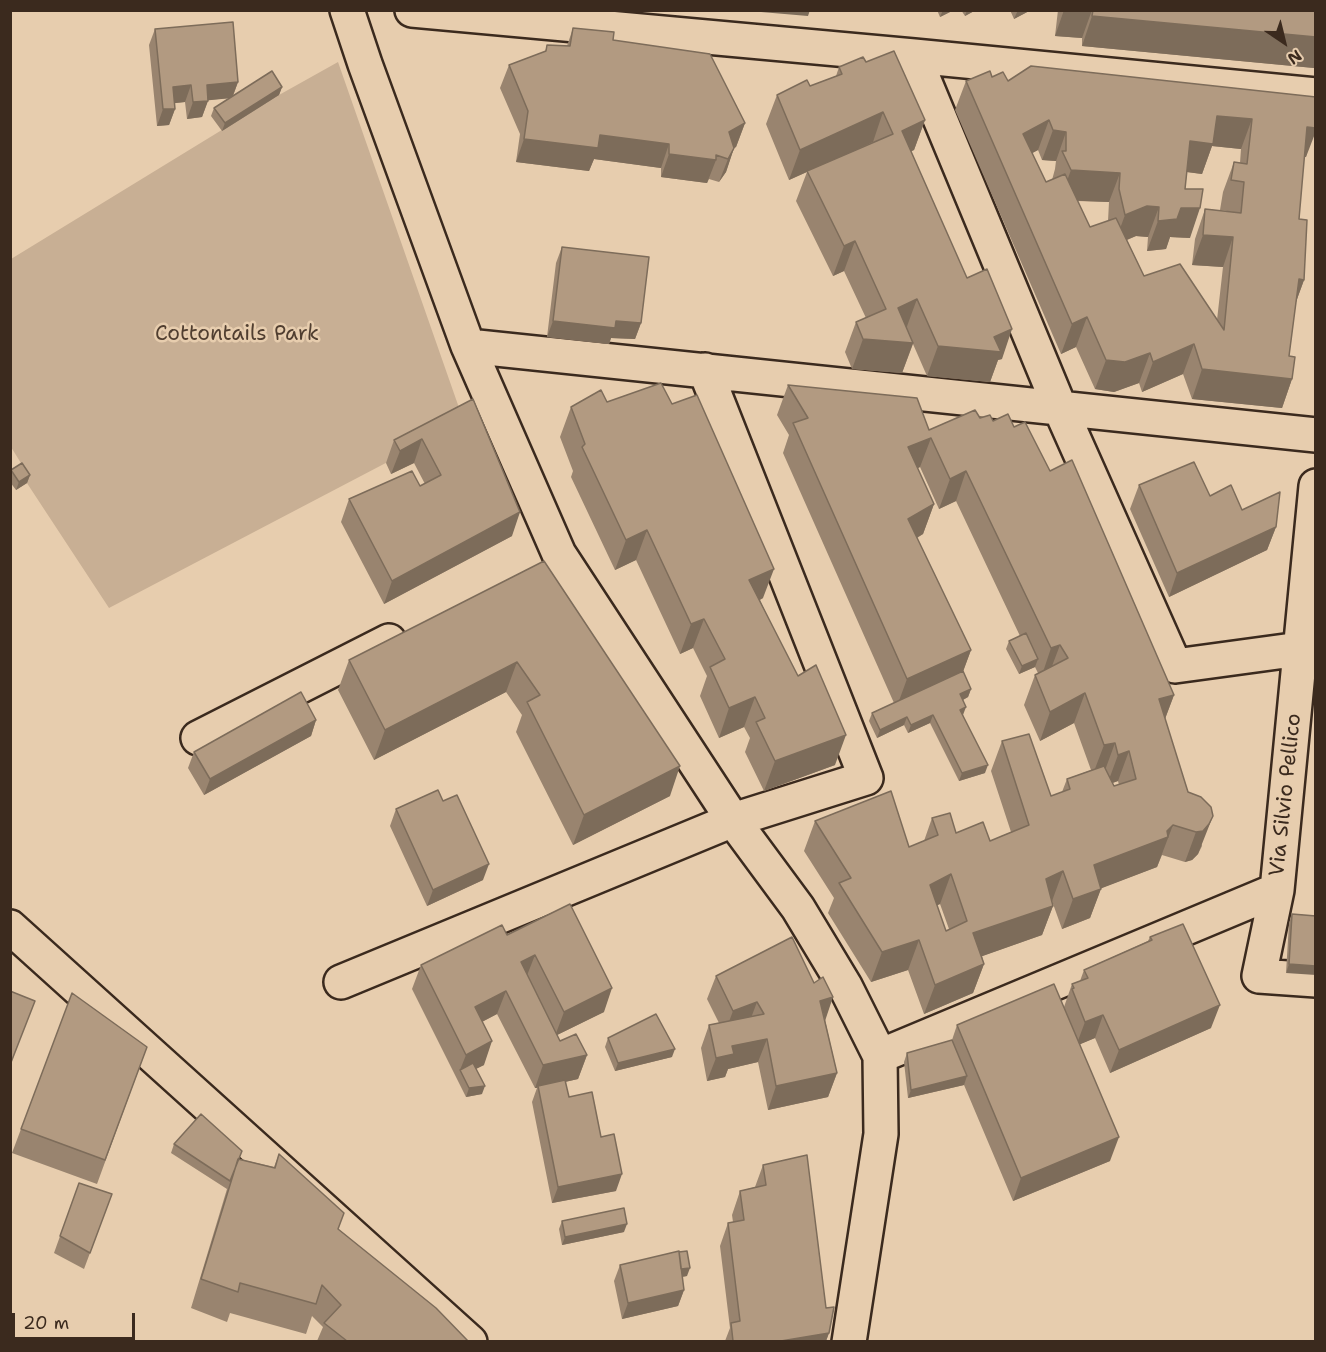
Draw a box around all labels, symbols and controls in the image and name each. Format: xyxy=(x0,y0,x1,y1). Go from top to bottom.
north arrow xyxy=(1254,12,1314,72)
text: N xyxy=(1283,45,1306,69)
park label: Cottontails Park xyxy=(155,322,319,348)
street label: Via Silvio Pellico xyxy=(1265,712,1307,878)
scale bar xyxy=(15,1301,138,1339)
text: 20 m xyxy=(23,1311,69,1335)

